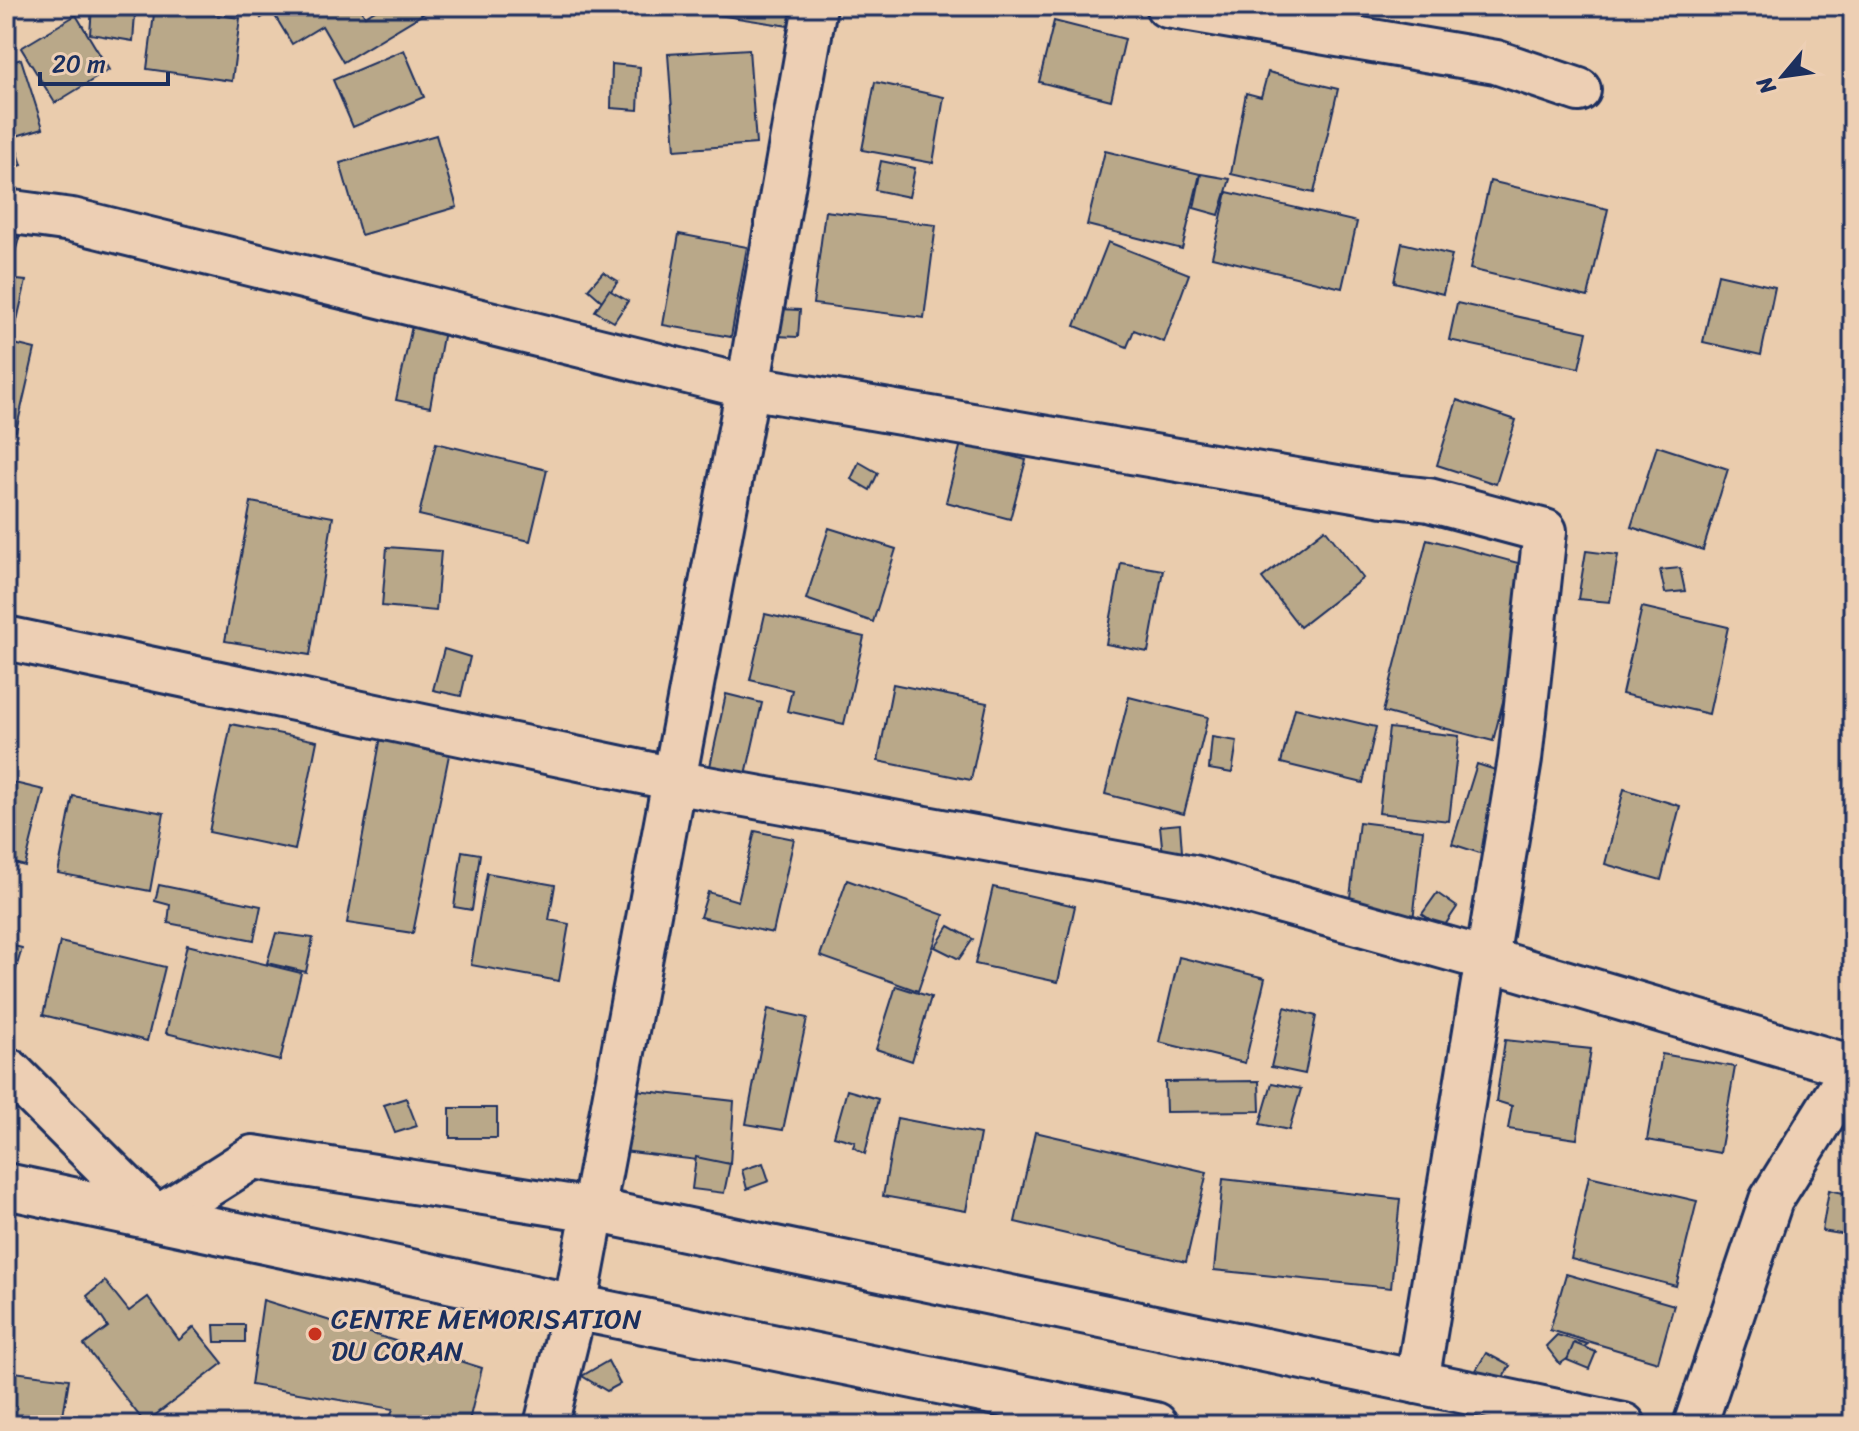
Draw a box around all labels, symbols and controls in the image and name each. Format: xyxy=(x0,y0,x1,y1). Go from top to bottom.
scale bar xyxy=(40,36,168,86)
north arrow xyxy=(1743,36,1823,116)
text: 20 m xyxy=(52,43,106,85)
text: N xyxy=(1745,69,1787,102)
place label: CENTRE MEMORISATION DU CORAN xyxy=(331,1294,642,1375)
marker: CENTRE MEMORISATION DU CORAN xyxy=(306,1325,324,1343)

